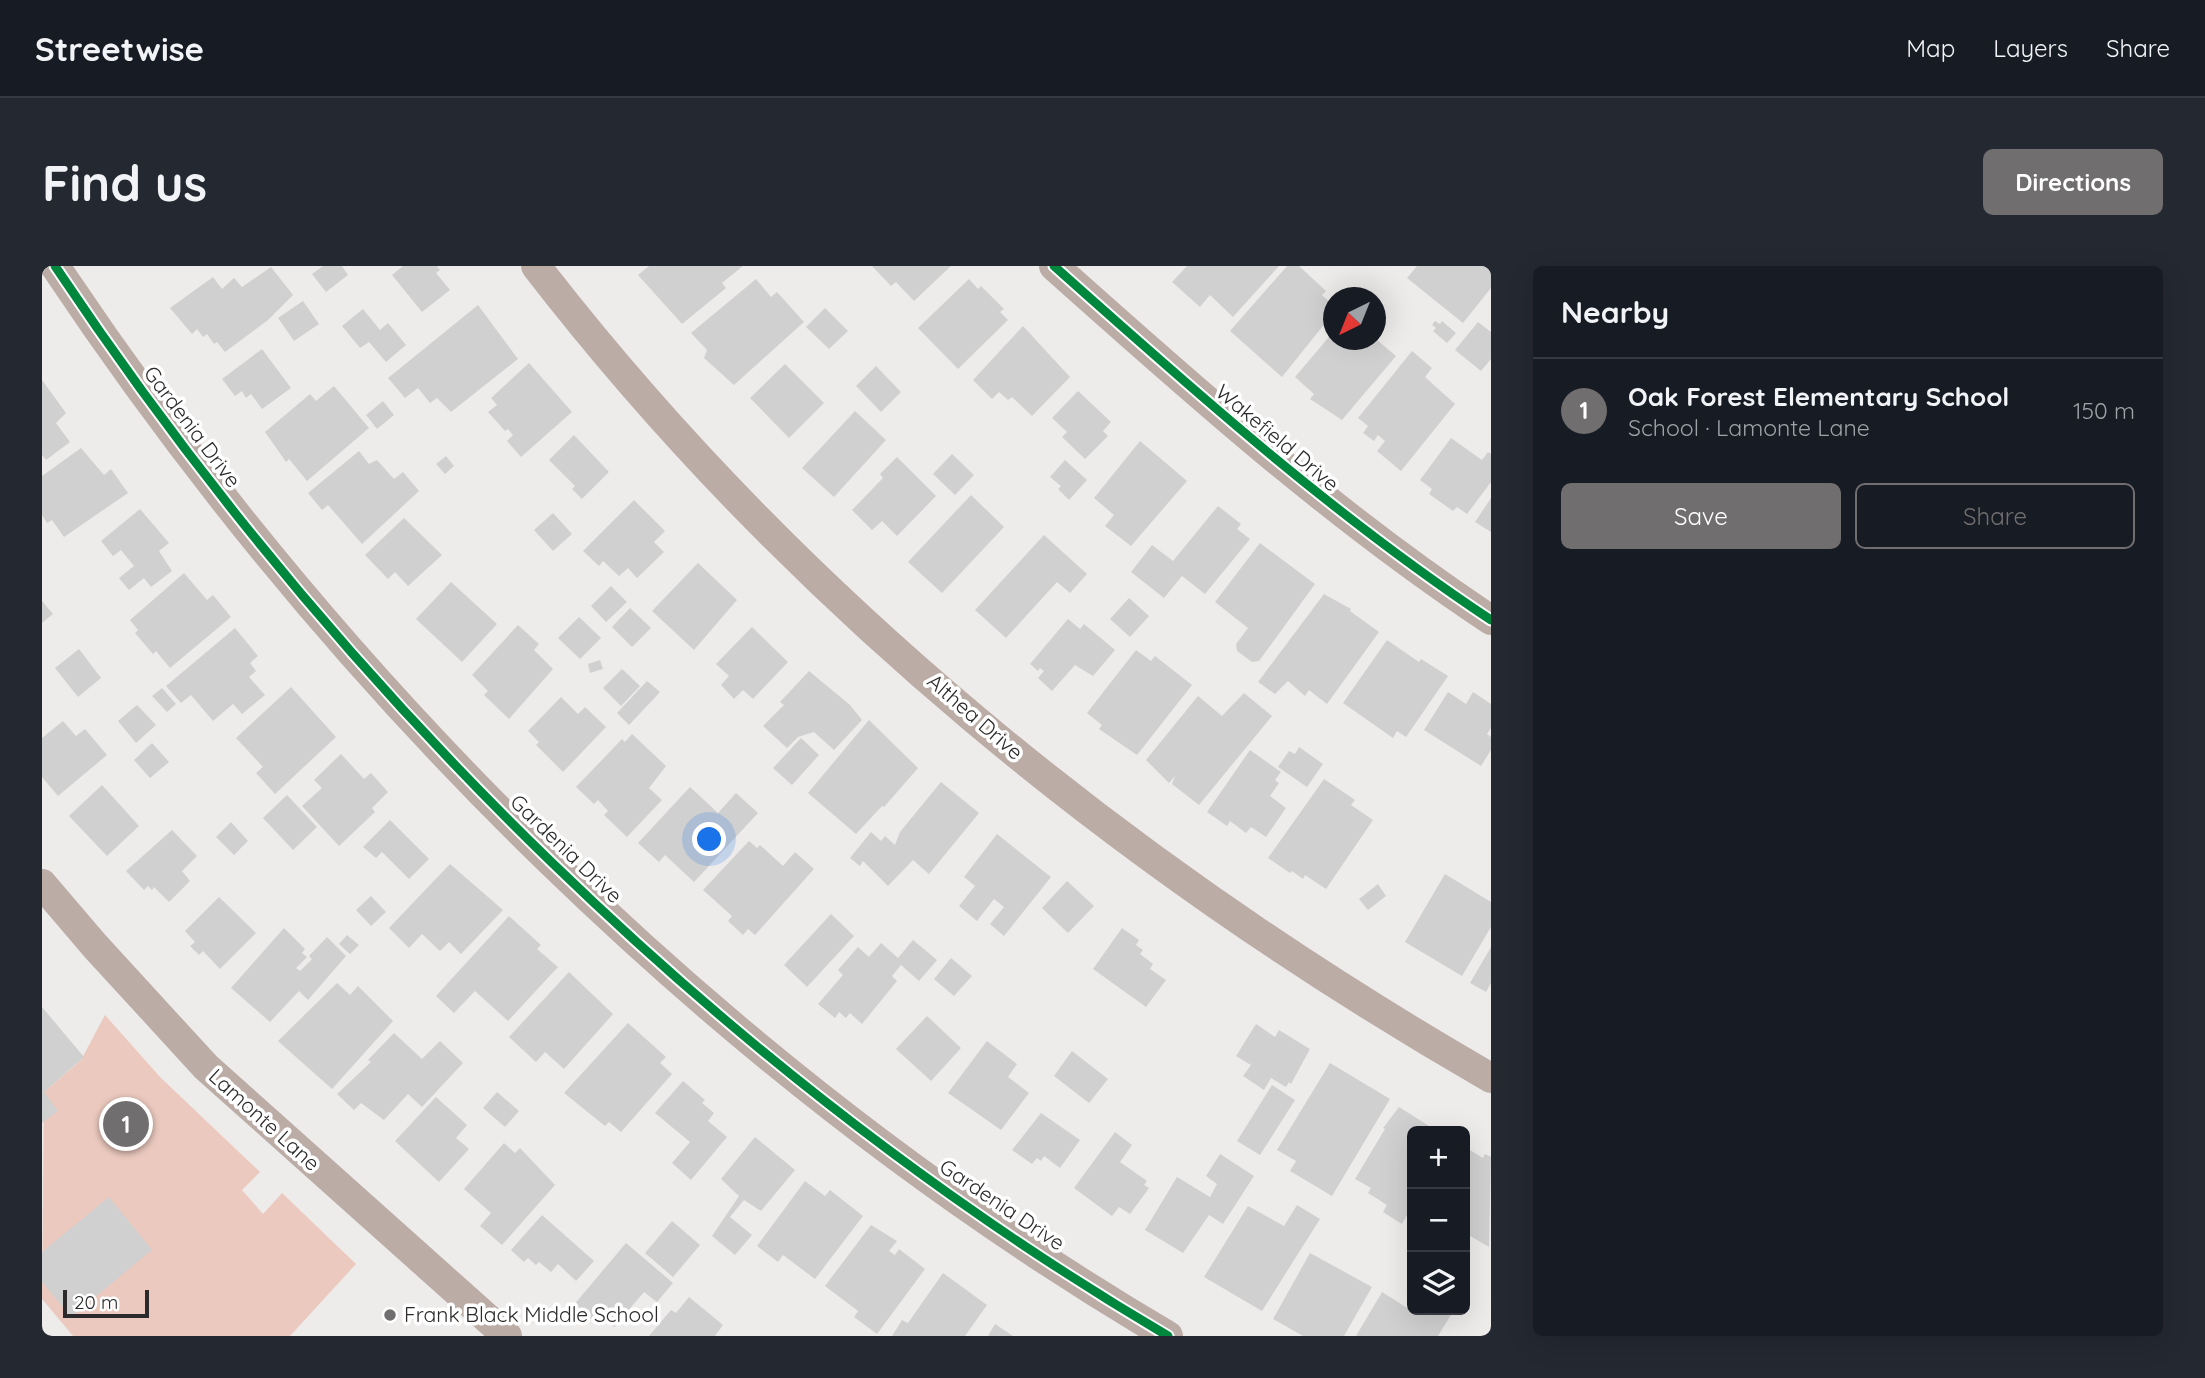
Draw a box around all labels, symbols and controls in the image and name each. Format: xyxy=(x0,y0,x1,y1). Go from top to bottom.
text: Streetwise xyxy=(35,28,204,69)
text: Map xyxy=(1906,33,1955,63)
text: Layers xyxy=(1993,33,2068,63)
text: Share xyxy=(2106,33,2170,63)
button: Directions xyxy=(1983,149,2163,215)
text: Find us xyxy=(42,152,207,213)
north arrow xyxy=(1323,287,1386,350)
text: Nearby xyxy=(1561,293,1669,331)
street label: Gardenia Drive xyxy=(139,360,247,492)
street label: Wakefield Drive xyxy=(1211,378,1345,496)
text: Oak Forest Elementary School xyxy=(1628,380,2009,413)
text: 1 xyxy=(1580,396,1588,425)
text: 150 m xyxy=(2073,396,2135,425)
text: School · Lamonte Lane xyxy=(1628,413,1870,442)
button: Save xyxy=(1561,483,1841,549)
button: Share xyxy=(1855,483,2135,549)
street label: Althea Drive xyxy=(922,668,1029,765)
street label: Gardenia Drive xyxy=(505,788,628,908)
your location xyxy=(692,822,726,856)
street label: Lamonte Lane xyxy=(204,1063,326,1176)
pin: 1 xyxy=(103,1098,149,1150)
map controls xyxy=(1407,1126,1470,1315)
button: + xyxy=(1407,1126,1470,1189)
street label: Gardenia Drive xyxy=(935,1153,1070,1256)
button: − xyxy=(1407,1189,1470,1252)
button: layers xyxy=(1407,1252,1470,1315)
scale bar xyxy=(63,1287,149,1319)
text: 20 m xyxy=(74,1290,118,1314)
place label: Frank Black Middle School xyxy=(404,1301,659,1327)
marker: Frank Black Middle School xyxy=(382,1307,398,1323)

